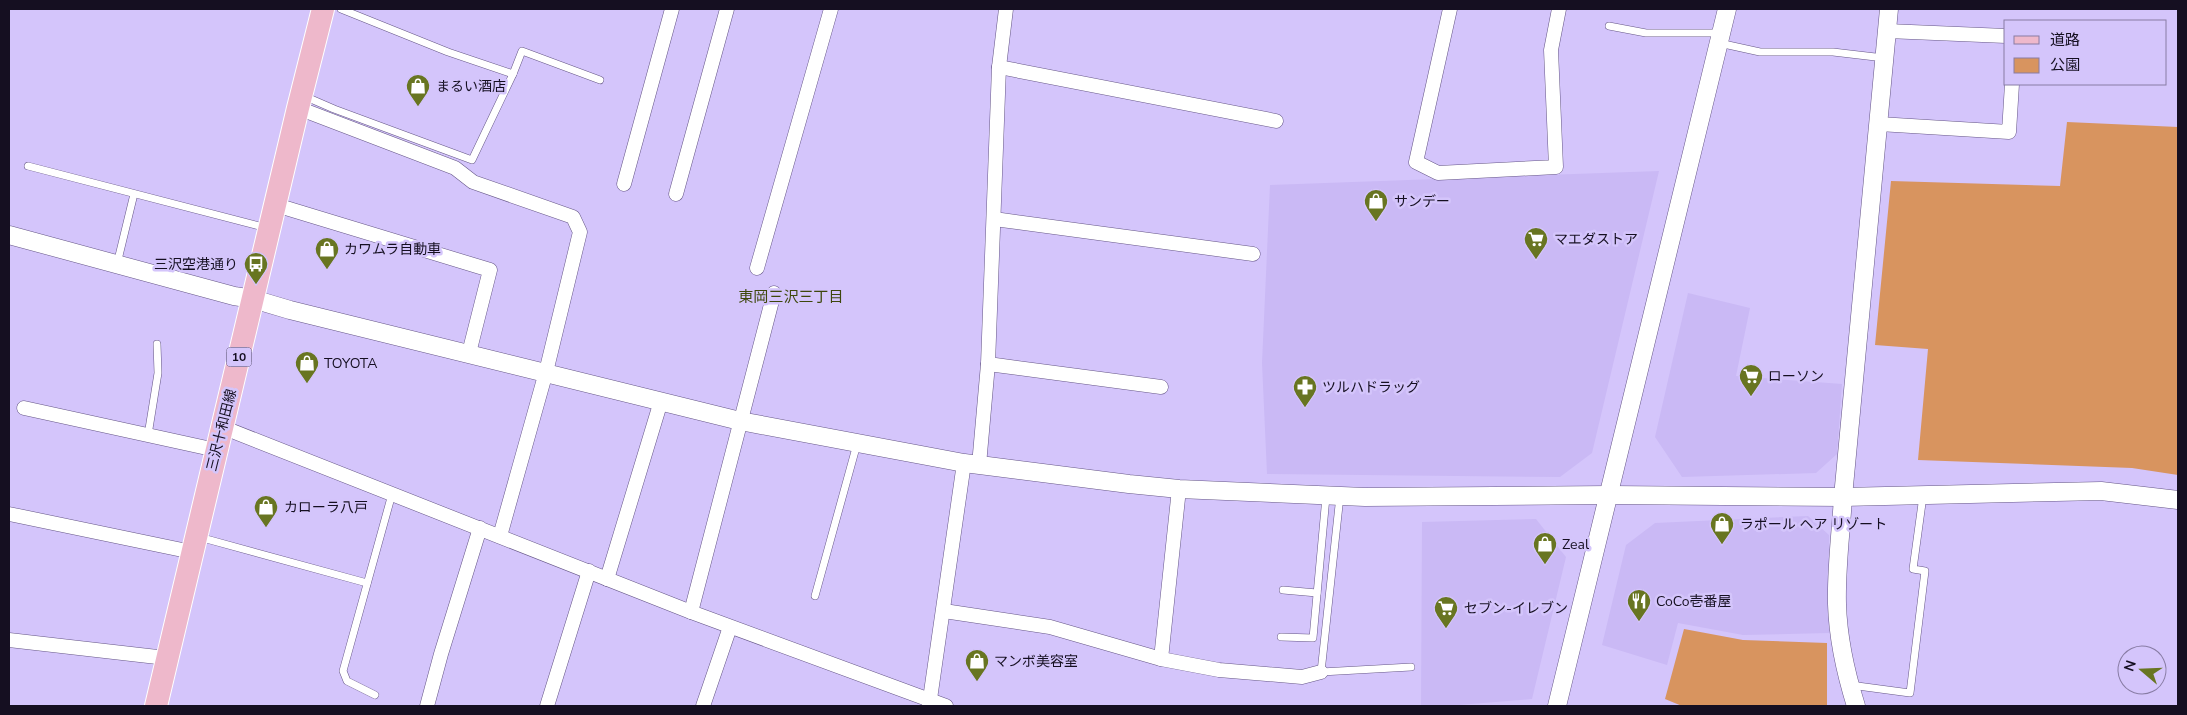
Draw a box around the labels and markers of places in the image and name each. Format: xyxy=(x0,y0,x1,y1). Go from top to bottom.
shop icon: まるい酒店 xyxy=(405,73,431,107)
place label: まるい酒店 xyxy=(436,77,506,96)
shop icon: サンデー xyxy=(1363,188,1389,222)
place label: サンデー xyxy=(1394,192,1450,211)
supermarket icon: マエダストア xyxy=(1523,226,1549,260)
place label: マエダストア xyxy=(1554,230,1638,249)
shop icon: カワムラ自動車 xyxy=(314,236,340,270)
place label: カワムラ自動車 xyxy=(344,240,441,259)
bus stop icon: 三沢空港通り xyxy=(243,251,269,285)
place label: 三沢空港通り xyxy=(154,255,238,274)
shop icon: TOYOTA xyxy=(294,350,320,384)
place label: TOYOTA xyxy=(324,354,377,373)
supermarket icon: ローソン xyxy=(1738,363,1764,397)
place label: ローソン xyxy=(1768,367,1824,386)
pharmacy icon: ツルハドラッグ xyxy=(1292,374,1318,408)
place label: ツルハドラッグ xyxy=(1322,378,1420,397)
shop icon: カローラ八戸 xyxy=(253,494,279,528)
place label: カローラ八戸 xyxy=(284,498,368,517)
shop icon: ラポール ヘア リゾート xyxy=(1709,511,1735,545)
place label: ラポール ヘア リゾート xyxy=(1740,515,1887,534)
shop icon: Zeal xyxy=(1532,531,1558,565)
place label: Zeal xyxy=(1562,535,1590,554)
restaurant icon: CoCo壱番屋 xyxy=(1626,588,1652,622)
place label: CoCo壱番屋 xyxy=(1656,592,1731,611)
supermarket icon: セブン-イレブン xyxy=(1433,595,1459,629)
place label: セブン-イレブン xyxy=(1464,599,1568,618)
shop icon: マンボ美容室 xyxy=(964,648,990,682)
place label: マンボ美容室 xyxy=(994,652,1078,671)

